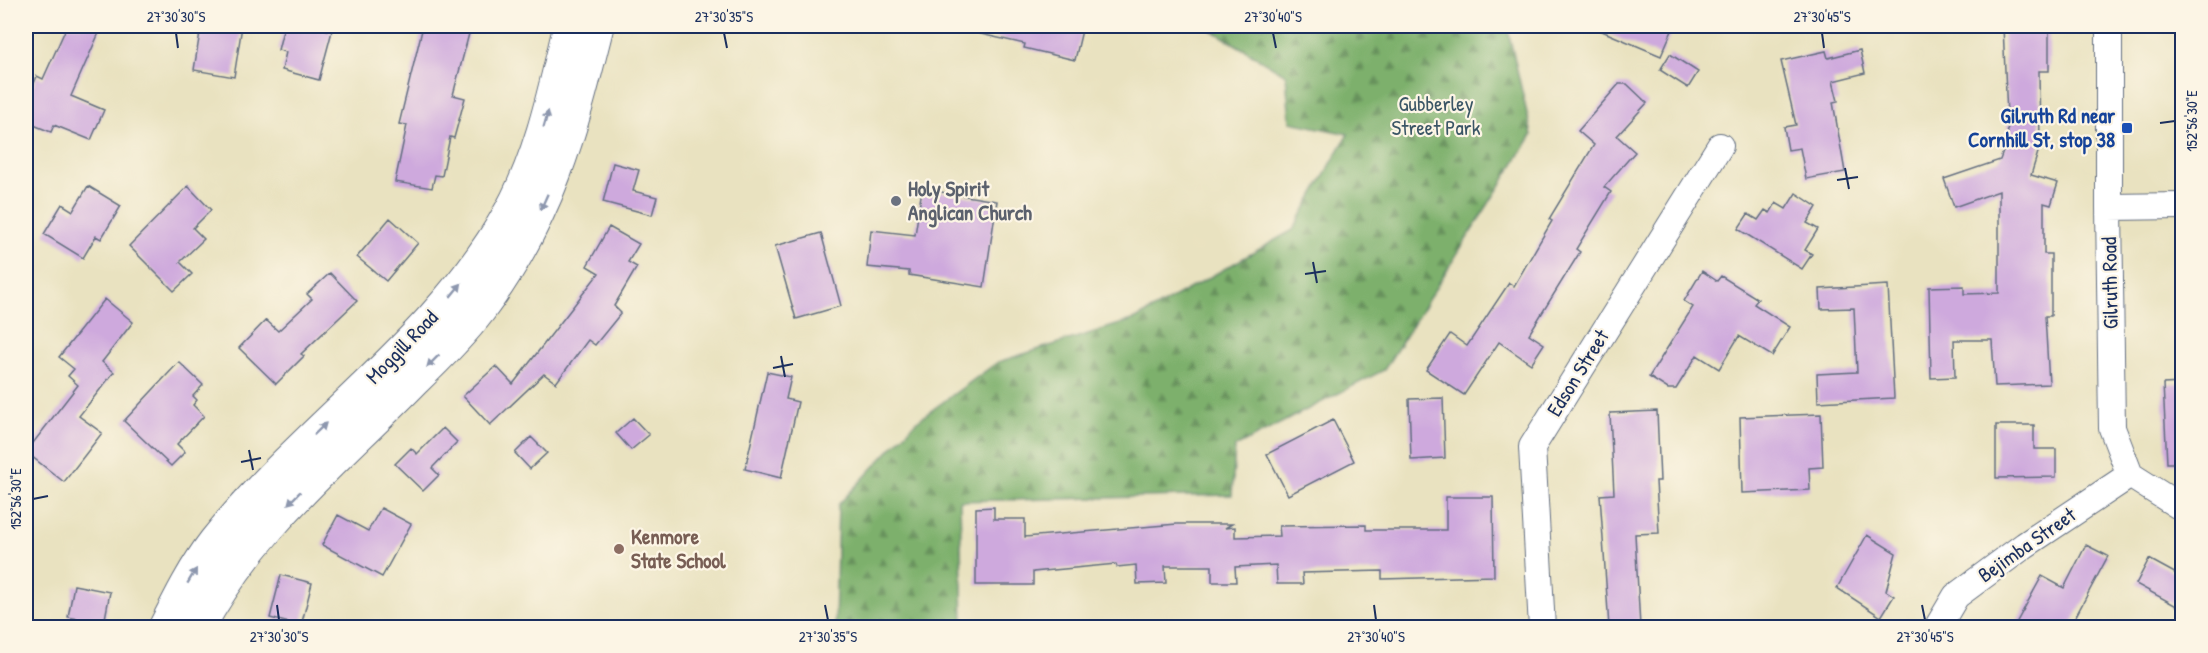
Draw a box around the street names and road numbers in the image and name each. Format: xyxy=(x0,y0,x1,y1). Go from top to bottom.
street label: Gilruth Road xyxy=(2094,237,2125,329)
street label: Moggill Road xyxy=(359,303,444,390)
street label: Edson Street xyxy=(1540,323,1616,422)
street label: Bejimba Street xyxy=(1972,500,2082,589)

